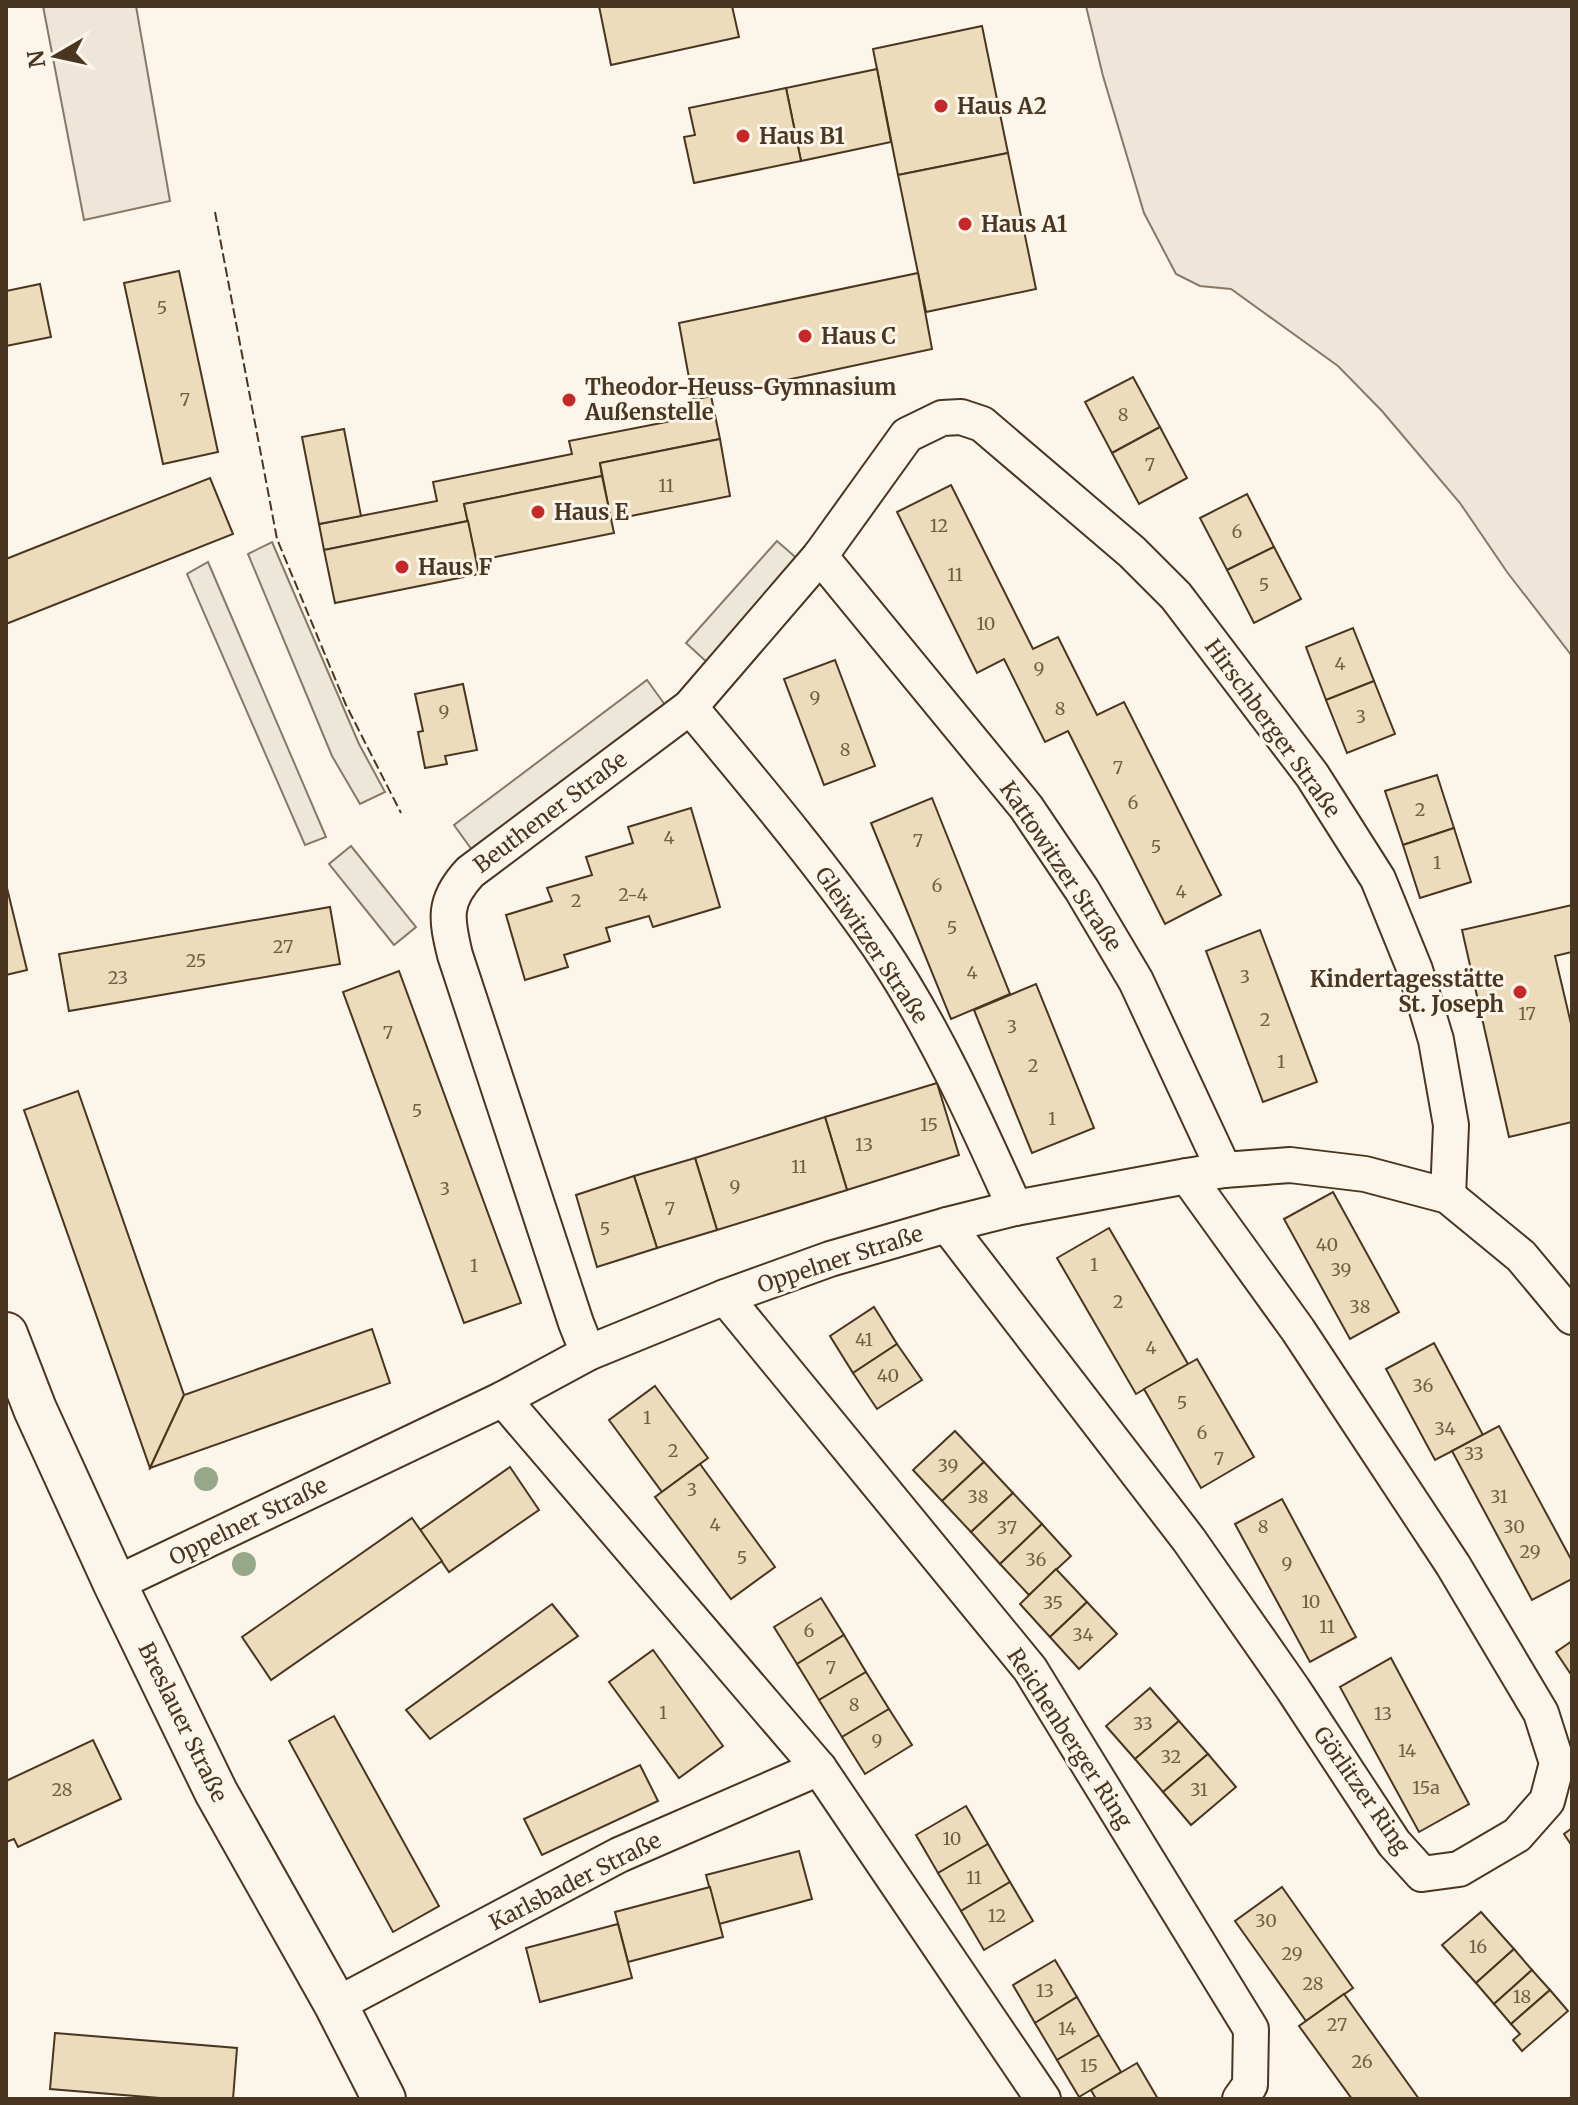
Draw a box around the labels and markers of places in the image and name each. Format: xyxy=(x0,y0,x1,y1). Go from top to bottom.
place label: Haus A2 xyxy=(957,92,1047,120)
marker: Haus A2 xyxy=(932,97,950,115)
place label: Haus B1 xyxy=(759,122,845,150)
marker: Haus B1 xyxy=(734,127,752,145)
place label: Haus A1 xyxy=(981,210,1067,238)
marker: Haus A1 xyxy=(956,215,974,233)
place label: Haus C xyxy=(821,322,896,350)
marker: Haus C xyxy=(796,327,814,345)
place label: Theodor-Heuss-Gymnasium Außenstelle xyxy=(584,373,897,426)
marker: Theodor-Heuss-Gymnasium Außenstelle xyxy=(560,391,578,409)
place label: Haus E xyxy=(554,498,630,526)
marker: Haus E xyxy=(529,503,547,521)
place label: Haus F xyxy=(418,553,493,581)
marker: Haus F xyxy=(393,558,411,576)
place label: Kindertagesstätte St. Joseph xyxy=(1310,965,1504,1018)
marker: Kindertagesstätte St. Joseph xyxy=(1511,983,1529,1001)

